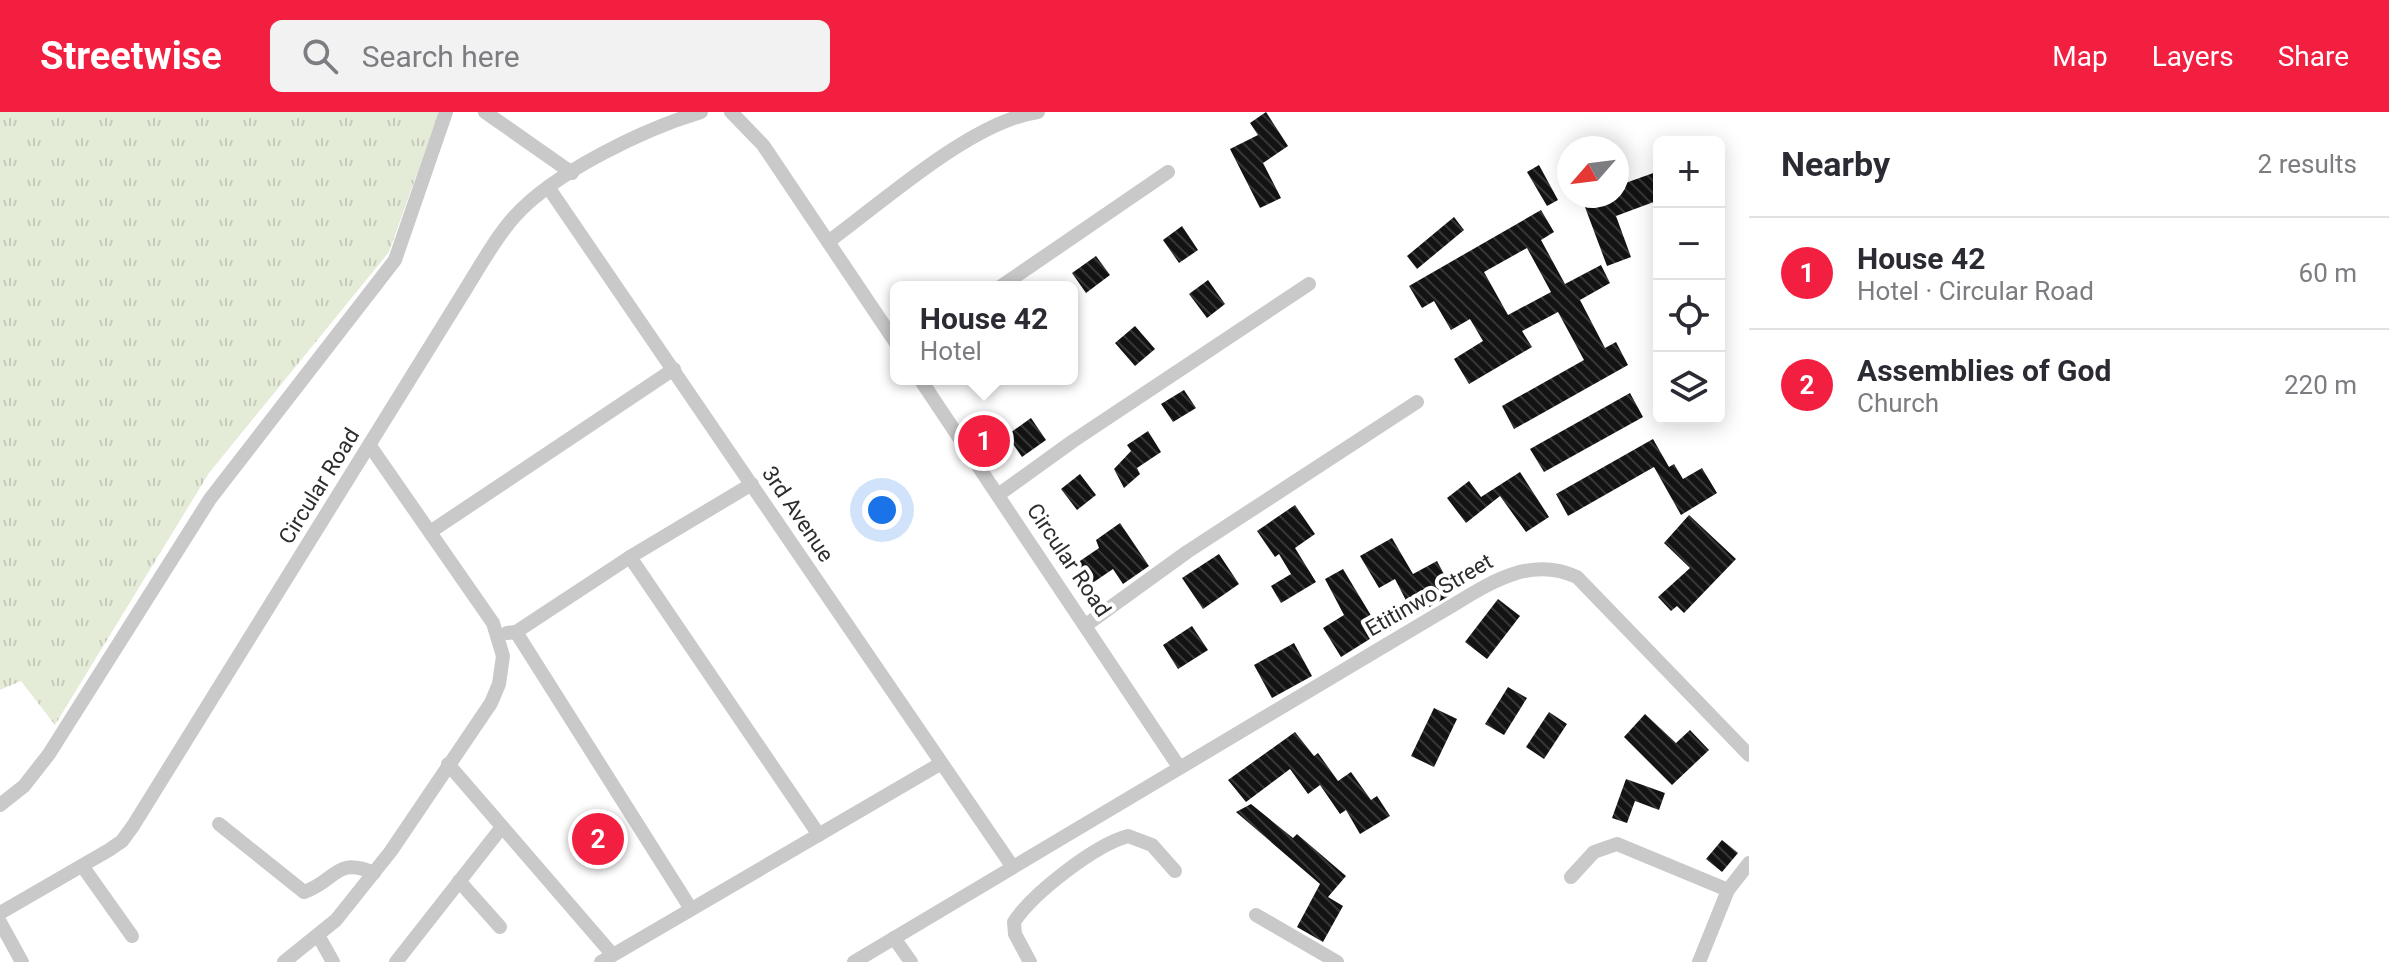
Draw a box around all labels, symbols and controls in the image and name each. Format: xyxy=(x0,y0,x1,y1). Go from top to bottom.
search box xyxy=(270,20,830,92)
text: Streetwise xyxy=(40,34,222,78)
icon: search xyxy=(298,34,342,78)
text: Search here xyxy=(362,39,520,74)
text: Map xyxy=(2052,40,2108,73)
text: Layers xyxy=(2152,40,2234,73)
text: Share xyxy=(2278,40,2349,73)
north arrow xyxy=(1557,136,1629,208)
map controls xyxy=(1653,136,1725,424)
button: + xyxy=(1653,136,1725,208)
text: Nearby xyxy=(1781,144,1890,184)
text: 2 results xyxy=(2258,149,2357,179)
button: − xyxy=(1653,208,1725,280)
text: House 42 xyxy=(1857,241,1985,276)
text: 1 xyxy=(1800,258,1814,288)
text: 60 m xyxy=(2299,258,2357,288)
text: Hotel · Circular Road xyxy=(1857,276,2094,306)
button: locate xyxy=(1653,280,1725,352)
popup xyxy=(890,281,1078,385)
text: House 42 xyxy=(920,301,1048,336)
text: Hotel xyxy=(920,336,982,366)
button: layers xyxy=(1653,352,1725,424)
text: Assemblies of God xyxy=(1857,353,2111,388)
text: 2 xyxy=(1800,370,1814,400)
text: 220 m xyxy=(2284,370,2357,400)
text: Church xyxy=(1857,388,1939,418)
pin: 1 xyxy=(958,411,1010,471)
street label: Circular Road xyxy=(274,424,364,548)
street label: 3rd Avenue xyxy=(757,462,839,566)
your location xyxy=(862,490,902,530)
street label: Circular Road xyxy=(1022,499,1116,621)
street label: Etitinwo Street xyxy=(1361,549,1497,641)
pin: 2 xyxy=(572,809,624,869)

